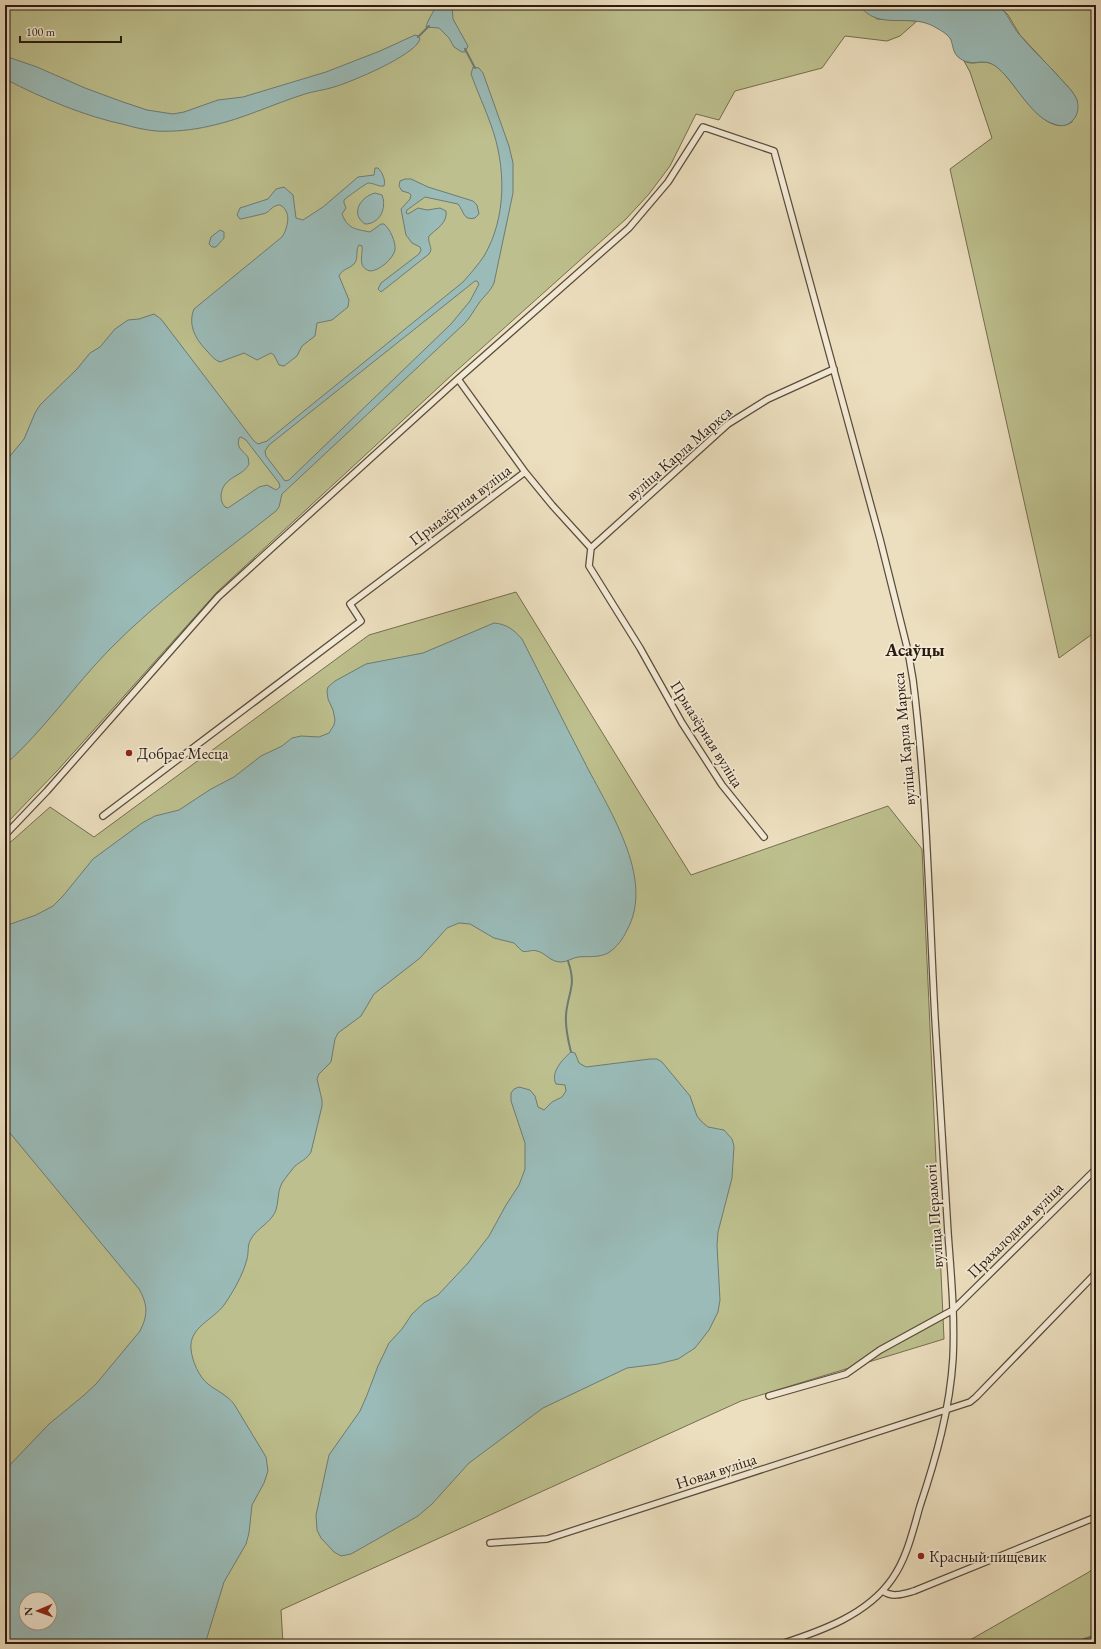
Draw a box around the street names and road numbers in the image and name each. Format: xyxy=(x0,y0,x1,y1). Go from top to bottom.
street label: вуліца Карла Маркса xyxy=(622,401,737,505)
street label: Прыазёрная вуліца xyxy=(405,459,516,550)
street label: вуліца Карла Маркса xyxy=(888,671,920,806)
street label: Прыазёрная вуліца xyxy=(666,676,749,792)
street label: вуліца Перамогі xyxy=(920,1163,948,1269)
street label: Прахалодная вуліца xyxy=(962,1177,1068,1283)
street label: Новая вуліца xyxy=(673,1448,760,1494)

